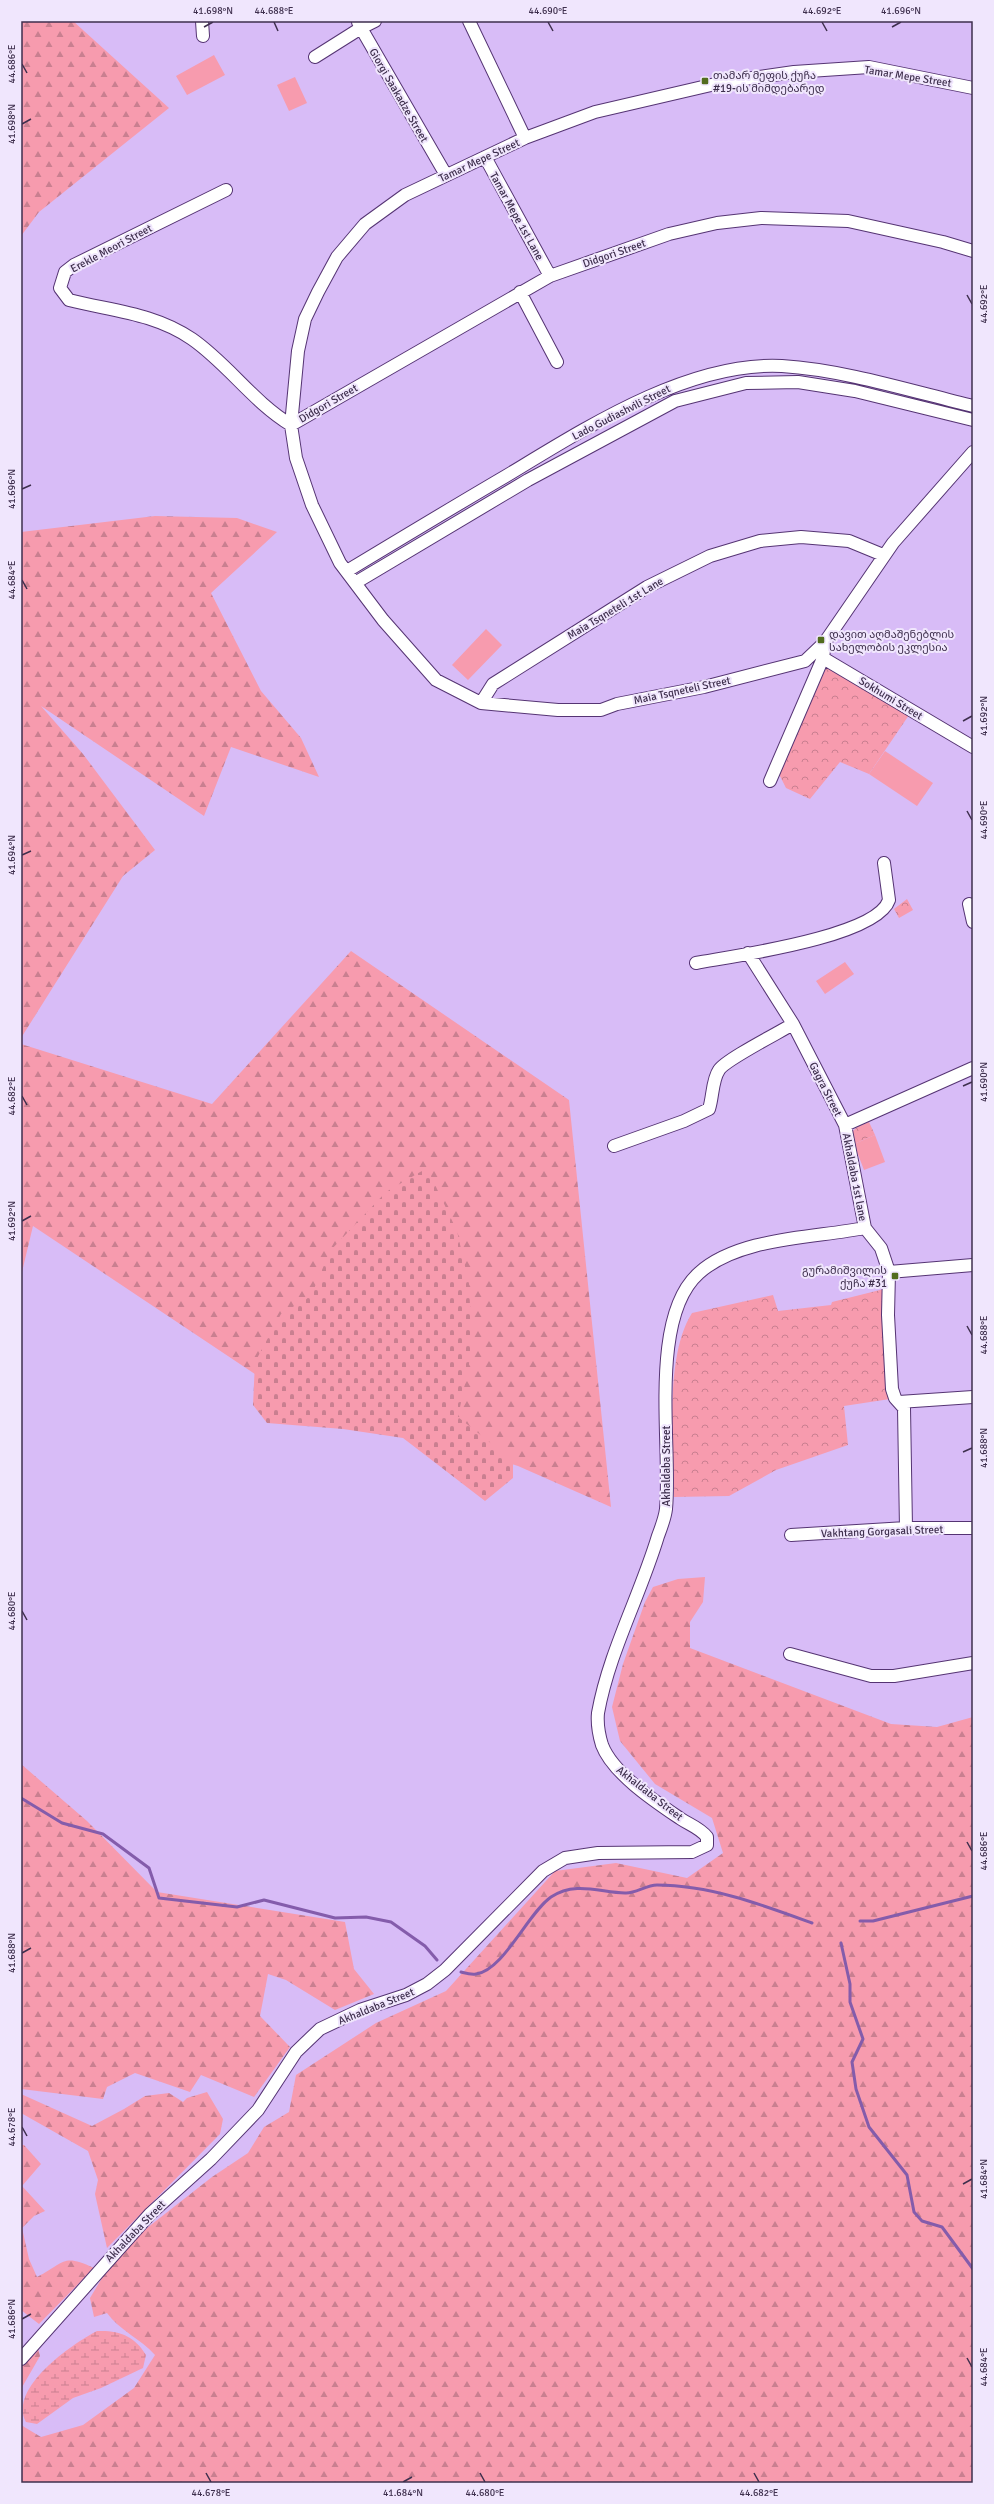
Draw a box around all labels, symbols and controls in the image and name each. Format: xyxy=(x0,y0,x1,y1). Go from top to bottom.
text: 41.698°N xyxy=(193,5,233,17)
text: 44.688°E xyxy=(255,5,294,17)
text: 44.690°E xyxy=(529,5,568,17)
text: 44.692°E xyxy=(803,5,842,17)
text: 41.696°N xyxy=(881,5,921,17)
text: 44.686°E xyxy=(6,44,18,84)
street label: Giorgi Saakadze Street xyxy=(366,46,431,145)
street label: Tamar Mepe Street xyxy=(864,63,952,90)
place label: თამარ მეფის ქუჩა #19-ის მიმდებარედ xyxy=(713,69,825,95)
marker: თამარ მეფის ქუჩა #19-ის მიმდებარედ xyxy=(700,76,710,86)
text: 41.698°N xyxy=(6,104,18,144)
street label: Tamar Mepe Street xyxy=(437,136,522,185)
street label: Tamar Mepe 1st Lane xyxy=(487,170,546,263)
street label: Erekle Meori Street xyxy=(68,221,154,275)
street label: Didgori Street xyxy=(581,237,648,270)
text: 44.692°E xyxy=(978,284,990,324)
street label: Didgori Street xyxy=(297,381,360,426)
street label: Lado Gudiashvili Street xyxy=(570,382,673,443)
text: 41.696°N xyxy=(6,469,18,509)
text: 44.684°E xyxy=(6,560,18,600)
street label: Maia Tsqneteli 1st Lane xyxy=(565,575,666,642)
place label: დავით აღმაშენებლის სახელობის ეკლესია xyxy=(829,628,955,654)
marker: დავით აღმაშენებლის სახელობის ეკლესია xyxy=(816,635,826,645)
street label: Maia Tsqneteli Street xyxy=(632,674,732,707)
street label: Sokhumi Street xyxy=(856,674,925,723)
text: 41.692°N xyxy=(978,696,990,736)
text: 44.690°E xyxy=(978,800,990,840)
text: 41.694°N xyxy=(6,835,18,875)
street label: Gagra Street xyxy=(806,1060,845,1119)
text: 41.690°N xyxy=(978,1062,990,1102)
text: 44.682°E xyxy=(6,1076,18,1116)
street label: Akhaldaba 1st lane xyxy=(840,1132,869,1222)
text: 41.692°N xyxy=(6,1201,18,1241)
place label: გურამიშვილის ქუჩა #31 xyxy=(802,1264,887,1290)
marker: გურამიშვილის ქუჩა #31 xyxy=(890,1271,900,1281)
text: 44.688°E xyxy=(978,1315,990,1355)
street label: Akhaldaba Street xyxy=(660,1425,673,1506)
text: 41.688°N xyxy=(978,1428,990,1468)
street label: Vakhtang Gorgasali Street xyxy=(821,1523,944,1540)
text: 44.680°E xyxy=(6,1591,18,1631)
street label: Akhaldaba Street xyxy=(614,1763,686,1823)
text: 44.686°E xyxy=(978,1831,990,1871)
text: 41.688°N xyxy=(6,1933,18,1973)
street label: Akhaldaba Street xyxy=(336,1985,416,2028)
text: 44.678°E xyxy=(6,2107,18,2147)
text: 41.684°N xyxy=(978,2159,990,2199)
street label: Akhaldaba Street xyxy=(103,2198,168,2265)
text: 41.686°N xyxy=(6,2299,18,2339)
text: 44.684°E xyxy=(978,2347,990,2387)
text: 44.678°E xyxy=(192,2487,231,2499)
text: 41.684°N xyxy=(383,2487,423,2499)
text: 44.680°E xyxy=(466,2487,505,2499)
text: 44.682°E xyxy=(740,2487,779,2499)

